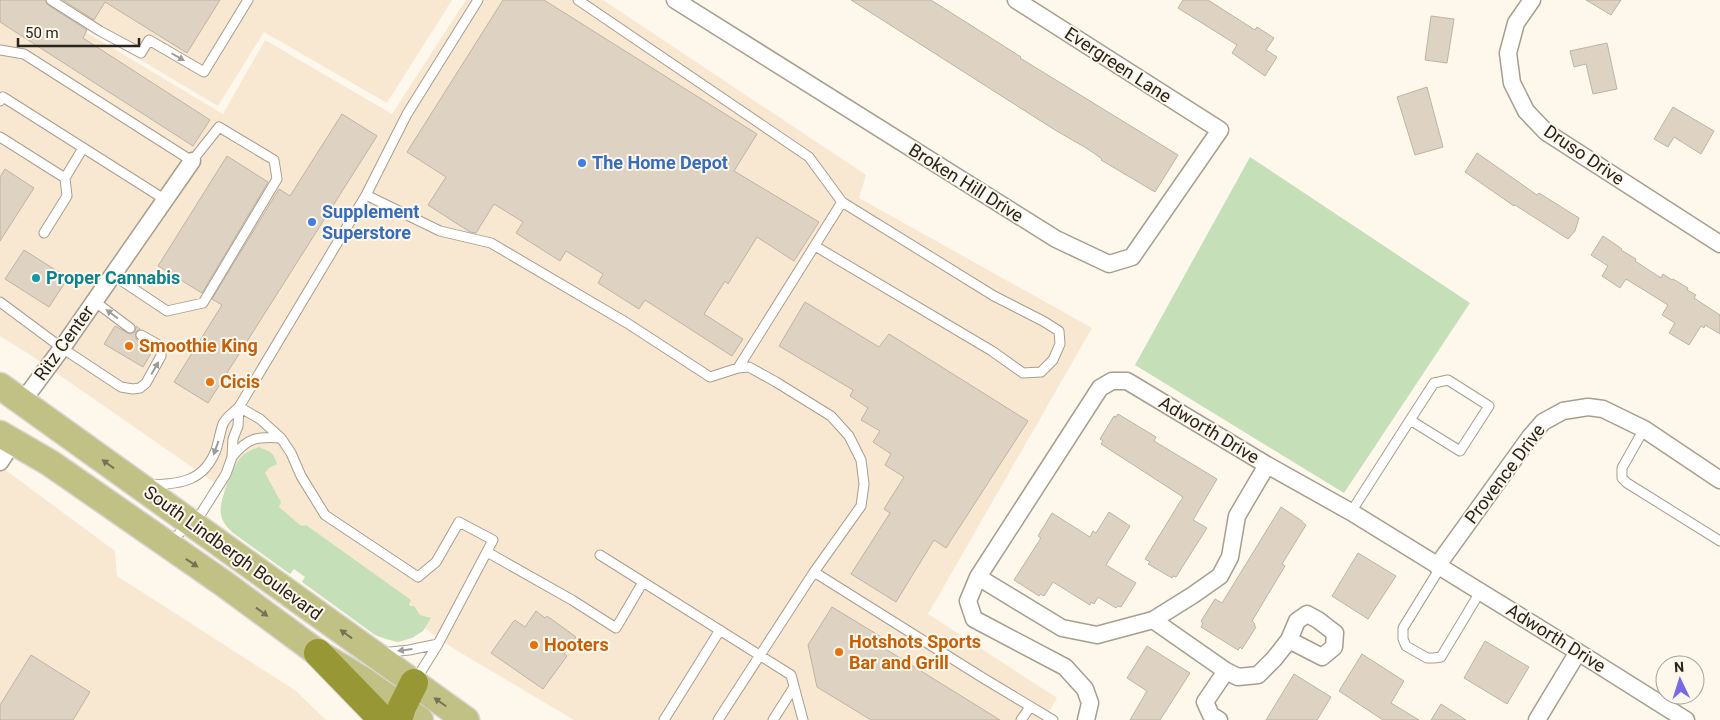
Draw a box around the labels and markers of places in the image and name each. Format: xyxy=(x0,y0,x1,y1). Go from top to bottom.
place label: The Home Depot xyxy=(592,152,728,173)
marker: The Home Depot xyxy=(576,157,588,169)
place label: Supplement Superstore xyxy=(322,201,419,243)
marker: Supplement Superstore xyxy=(306,216,318,228)
place label: Proper Cannabis xyxy=(46,267,180,288)
marker: Proper Cannabis xyxy=(30,272,42,284)
place label: Smoothie King xyxy=(139,335,258,356)
marker: Smoothie King xyxy=(123,340,135,352)
place label: Cicis xyxy=(220,371,260,392)
marker: Cicis xyxy=(204,376,216,388)
place label: Hotshots Sports Bar and Grill xyxy=(849,631,981,673)
place label: Hooters xyxy=(544,634,609,655)
marker: Hooters xyxy=(528,639,540,651)
marker: Hotshots Sports Bar and Grill xyxy=(833,646,845,658)

